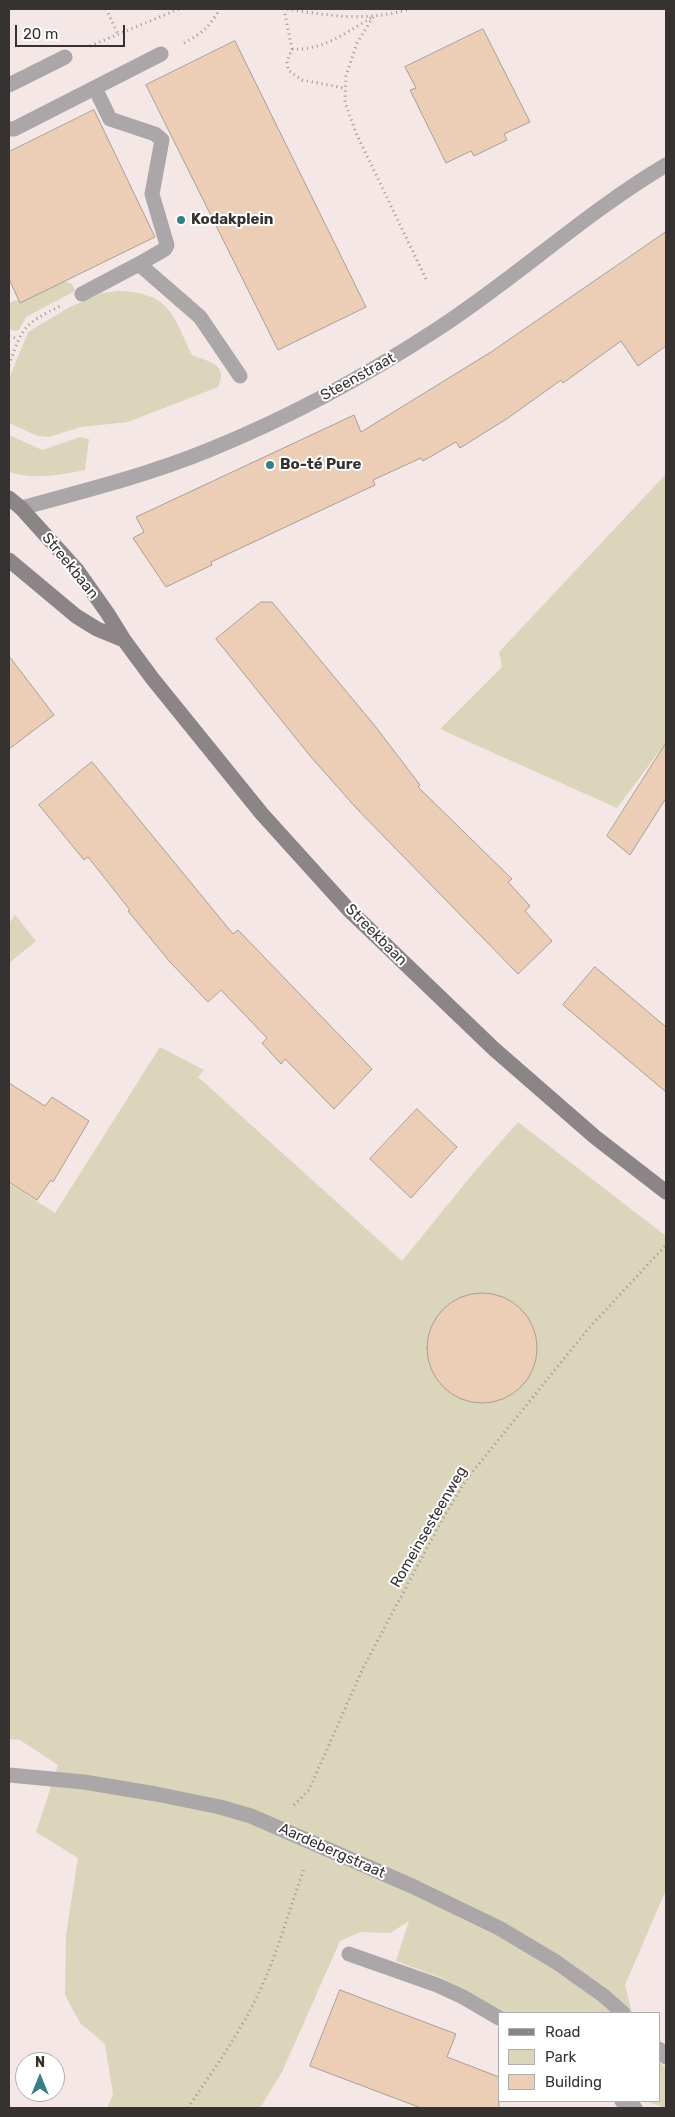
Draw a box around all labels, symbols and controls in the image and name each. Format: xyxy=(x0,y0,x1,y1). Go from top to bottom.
scale bar xyxy=(18,15,128,47)
text: 20 m xyxy=(23,25,58,43)
place label: Kodakplein xyxy=(191,211,273,229)
marker: Kodakplein xyxy=(175,214,187,226)
street label: Steenstraat xyxy=(318,349,398,405)
place label: Bo-té Pure xyxy=(280,456,361,474)
marker: Bo-té Pure xyxy=(264,459,276,471)
street label: Streekbaan xyxy=(38,529,102,603)
street label: Streekbaan xyxy=(341,900,411,970)
street label: Romeinsesteenweg xyxy=(387,1463,471,1591)
street label: Aardebergstraat xyxy=(276,1820,388,1882)
legend xyxy=(498,2012,660,2102)
text: Road xyxy=(545,2023,581,2041)
text: Park xyxy=(545,2048,576,2066)
north arrow xyxy=(15,2052,65,2102)
text: N xyxy=(35,2054,45,2071)
text: Building xyxy=(545,2073,602,2091)

